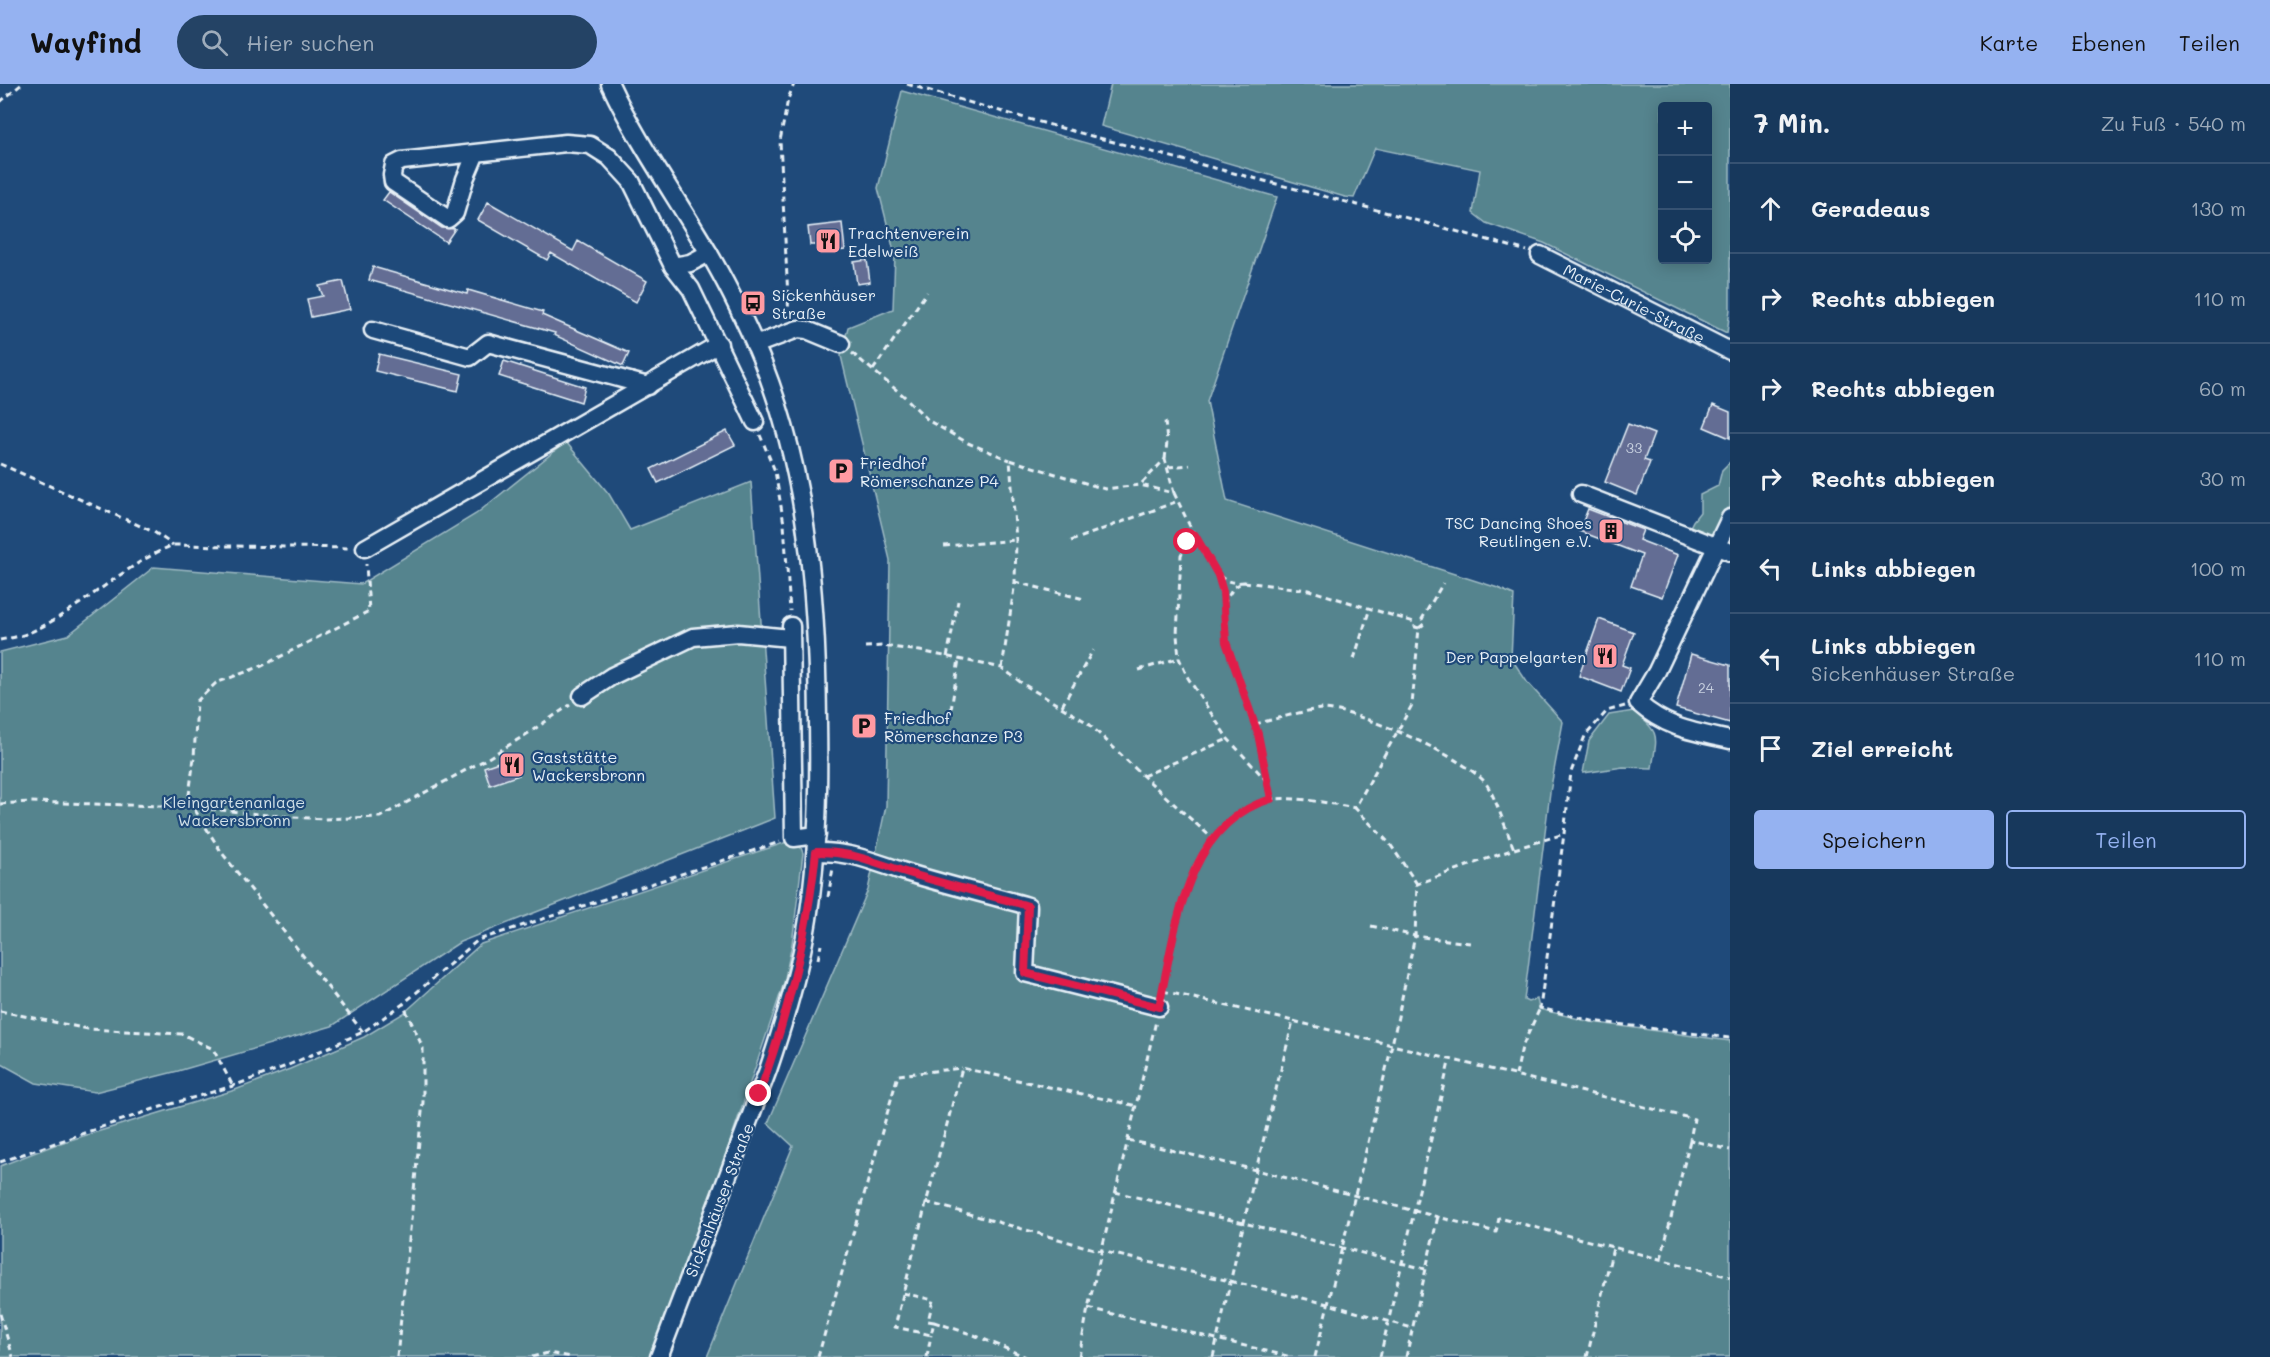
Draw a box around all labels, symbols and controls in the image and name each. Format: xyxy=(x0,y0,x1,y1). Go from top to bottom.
search box xyxy=(177,15,597,69)
text: Wayfind xyxy=(30,24,141,60)
icon: search xyxy=(198,26,231,59)
text: Hier suchen xyxy=(246,28,374,57)
text: Karte xyxy=(1980,29,2038,56)
text: Ebenen xyxy=(2071,29,2146,56)
text: Teilen xyxy=(2179,29,2240,56)
map controls xyxy=(1658,102,1712,264)
button: + xyxy=(1658,102,1712,156)
text: 7 Min. xyxy=(1754,106,1831,140)
text: Zu Fuß · 540 m xyxy=(2101,110,2246,136)
button: − xyxy=(1658,156,1712,210)
icon: ahead xyxy=(1754,192,1787,225)
text: Geradeaus xyxy=(1811,194,1930,223)
text: 130 m xyxy=(2191,195,2246,221)
button: locate xyxy=(1658,210,1712,264)
place label: Trachtenverein Edelweiß xyxy=(848,222,969,261)
restaurant icon: Trachtenverein Edelweiß xyxy=(813,226,843,256)
street label: Marie-Curie-Straße xyxy=(1560,258,1709,347)
icon: right xyxy=(1754,282,1787,315)
place label: Sickenhäuser Straße xyxy=(772,284,876,323)
text: Rechts abbiegen xyxy=(1811,284,1995,313)
text: 110 m xyxy=(2193,285,2246,311)
bus stop icon: Sickenhäuser Straße xyxy=(738,288,768,318)
icon: right xyxy=(1754,372,1787,405)
text: Rechts abbiegen xyxy=(1811,374,1995,403)
text: 60 m xyxy=(2199,375,2246,401)
house number: 33 xyxy=(1626,438,1642,457)
place label: Friedhof Römerschanze P4 xyxy=(860,452,999,491)
parking icon: Friedhof Römerschanze P4 xyxy=(826,456,856,486)
icon: right xyxy=(1754,462,1787,495)
text: Rechts abbiegen xyxy=(1811,464,1995,493)
text: 30 m xyxy=(2200,465,2246,491)
place label: TSC Dancing Shoes Reutlingen e.V. xyxy=(1445,512,1592,551)
building icon: TSC Dancing Shoes Reutlingen e.V. xyxy=(1596,516,1626,546)
route start xyxy=(1173,528,1199,554)
icon: left xyxy=(1754,552,1787,585)
text: Links abbiegen xyxy=(1811,554,1976,583)
text: 100 m xyxy=(2190,555,2246,581)
text: Links abbiegen xyxy=(1811,631,1976,660)
restaurant icon: Der Pappelgarten xyxy=(1590,641,1620,671)
icon: left xyxy=(1754,642,1787,675)
text: 110 m xyxy=(2193,645,2246,671)
place label: Der Pappelgarten xyxy=(1445,646,1586,667)
text: Sickenhäuser Straße xyxy=(1811,660,2015,686)
house number: 24 xyxy=(1698,678,1715,697)
place label: Friedhof Römerschanze P3 xyxy=(884,707,1023,746)
parking icon: Friedhof Römerschanze P3 xyxy=(849,711,879,741)
icon: arrive xyxy=(1754,732,1787,765)
text: Ziel erreicht xyxy=(1811,734,1953,763)
place label: Gaststätte Wackersbronn xyxy=(532,746,645,785)
restaurant icon: Gaststätte Wackersbronn xyxy=(497,750,527,780)
park label: Kleingartenanlage Wackersbronn xyxy=(163,791,305,830)
button: Speichern xyxy=(1754,810,1994,869)
button: Teilen xyxy=(2006,810,2246,869)
route end xyxy=(745,1080,771,1106)
street label: Sickenhäuser Straße xyxy=(680,1120,758,1280)

